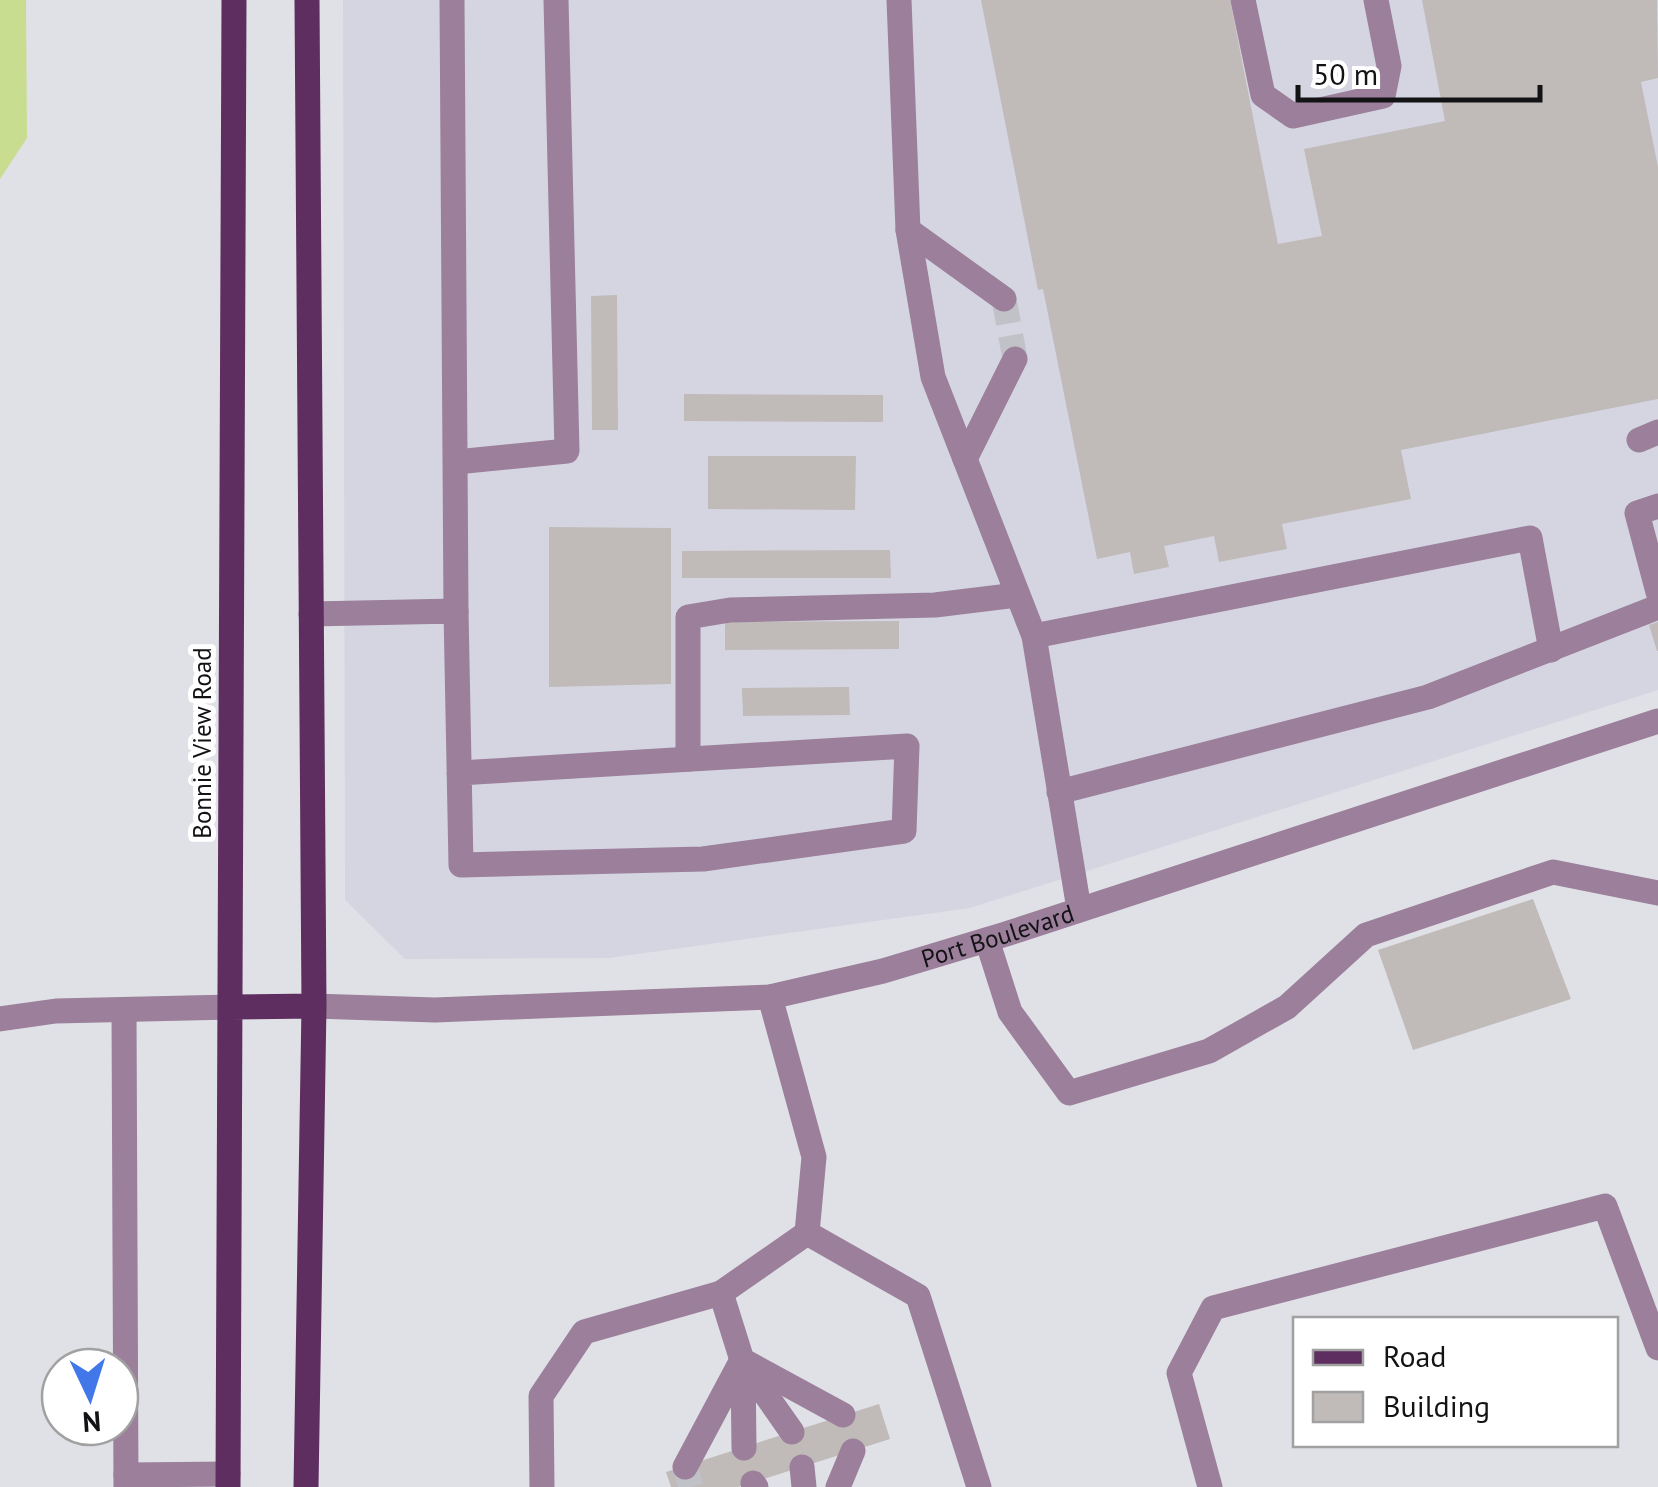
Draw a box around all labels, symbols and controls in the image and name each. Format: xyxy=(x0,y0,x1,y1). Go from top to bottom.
scale bar xyxy=(1298,40,1540,102)
text: 50 m xyxy=(1313,54,1378,93)
street label: Bonnie View Road xyxy=(186,647,218,839)
street label: Port Boulevard xyxy=(917,897,1078,975)
legend xyxy=(1293,1317,1618,1447)
text: Road xyxy=(1383,1336,1447,1375)
north arrow xyxy=(40,1347,140,1447)
text: Building xyxy=(1383,1386,1490,1425)
text: N xyxy=(81,1403,102,1442)

